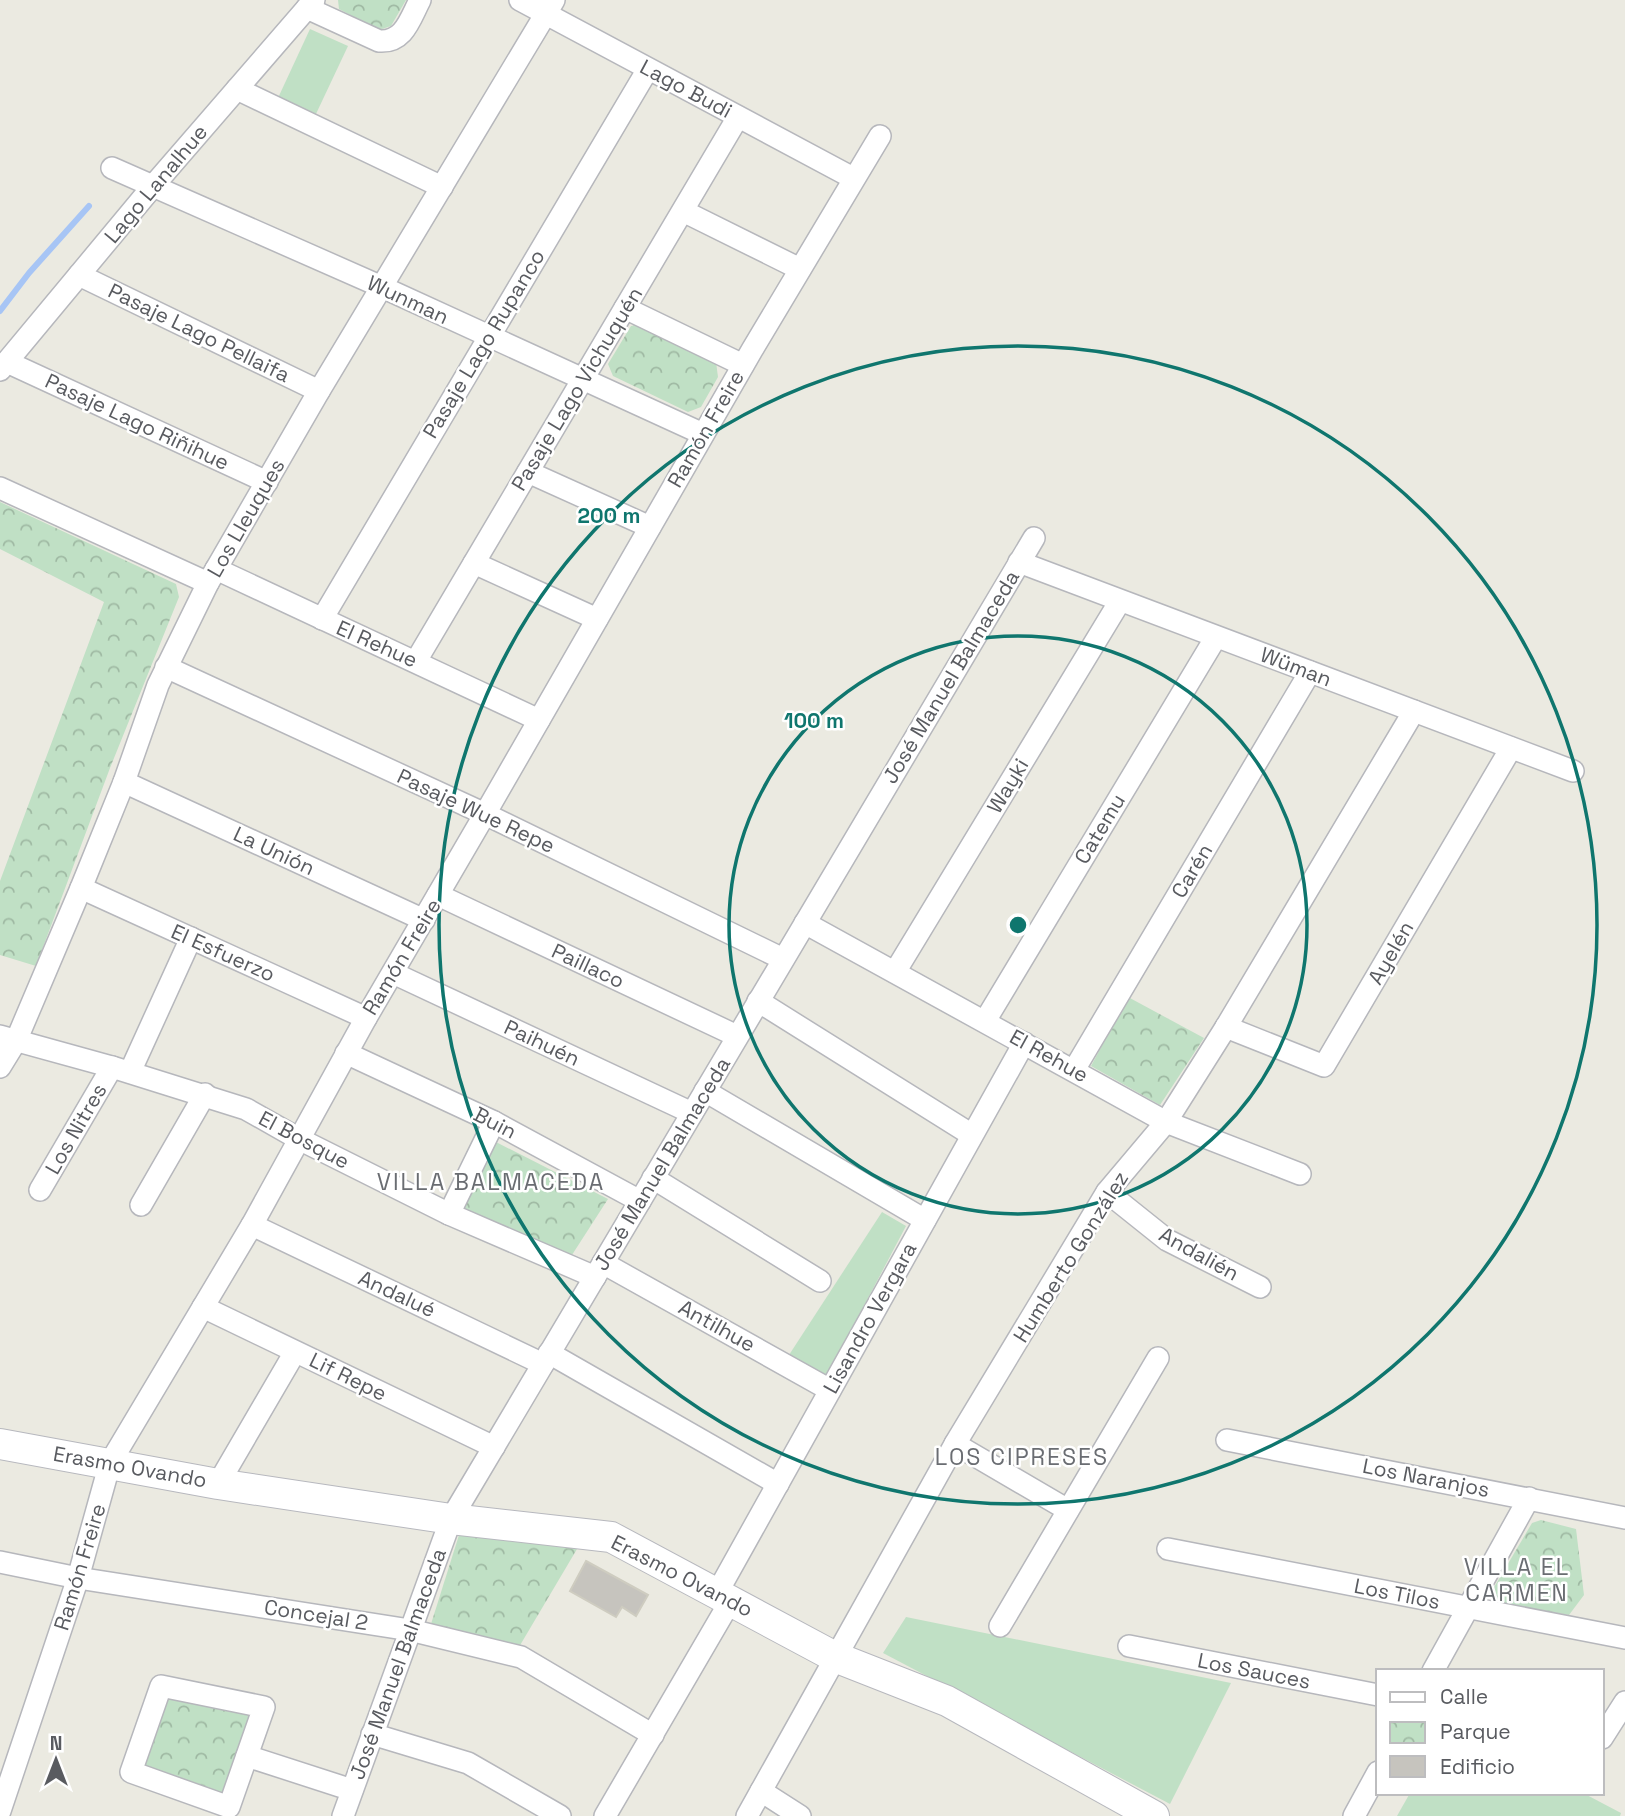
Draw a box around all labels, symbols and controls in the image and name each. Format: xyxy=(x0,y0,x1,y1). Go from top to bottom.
street label: Lago Budi xyxy=(636,53,737,124)
street label: Lago Lanalhue xyxy=(98,119,213,249)
street label: Pasaje Lago Rupanco xyxy=(416,244,551,443)
street label: Wunman xyxy=(363,269,453,330)
street label: Pasaje Lago Pellaifa xyxy=(104,277,295,388)
street label: Pasaje Lago Vichuquén xyxy=(505,282,648,496)
street label: Ramón Freire xyxy=(661,365,750,492)
street label: Pasaje Lago Riñihue xyxy=(41,367,234,476)
street label: Los Lleuques xyxy=(201,454,290,582)
text: 200 m xyxy=(578,502,640,529)
street label: José Manuel Balmaceda xyxy=(876,565,1025,788)
street label: El Rehue xyxy=(332,614,422,673)
street label: Wüman xyxy=(1257,641,1336,692)
text: 100 m xyxy=(784,707,844,734)
street label: Wayki xyxy=(981,753,1034,818)
street label: Pasaje Wue Repe xyxy=(393,762,559,859)
street label: Catemu xyxy=(1068,789,1131,869)
street label: La Unión xyxy=(229,820,319,881)
street label: Carén xyxy=(1165,839,1218,903)
street label: Ramón Freire xyxy=(356,894,447,1020)
centre of rings xyxy=(1006,913,1030,937)
street label: Ayelén xyxy=(1362,916,1420,989)
street label: El Esfuerzo xyxy=(167,918,279,987)
street label: Paillaco xyxy=(548,937,629,994)
street label: Paihuén xyxy=(500,1013,584,1072)
street label: El Rehue xyxy=(1005,1023,1093,1088)
street label: José Manuel Balmaceda xyxy=(587,1052,736,1275)
street label: Los Nitres xyxy=(39,1078,112,1179)
street label: Buin xyxy=(469,1100,521,1145)
street label: El Bosque xyxy=(254,1104,354,1175)
street label: Humberto González xyxy=(1007,1166,1134,1347)
district label: VILLA BALMACEDA xyxy=(377,1167,605,1197)
street label: Andalién xyxy=(1155,1221,1244,1287)
street label: Lisandro Vergara xyxy=(817,1237,922,1398)
street label: Andalué xyxy=(354,1264,440,1323)
street label: Antilhue xyxy=(674,1293,760,1358)
street label: Lif Repe xyxy=(305,1346,391,1407)
street label: Erasmo Ovando xyxy=(51,1440,209,1493)
district label: LOS CIPRESES xyxy=(935,1442,1109,1472)
street label: Los Naranjos xyxy=(1360,1452,1492,1503)
street label: Ramón Freire xyxy=(47,1500,112,1633)
street label: Erasmo Ovando xyxy=(607,1528,758,1623)
street label: José Manuel Balmaceda xyxy=(343,1545,452,1783)
district label: VILLA EL CARMEN xyxy=(1464,1552,1570,1608)
street label: Los Tilos xyxy=(1352,1572,1442,1615)
street label: Concejal 2 xyxy=(262,1593,370,1636)
street label: Los Sauces xyxy=(1195,1646,1313,1695)
legend xyxy=(1376,1669,1604,1795)
text: Calle xyxy=(1440,1683,1488,1710)
text: Parque xyxy=(1440,1718,1511,1745)
north arrow xyxy=(21,1725,91,1795)
text: N xyxy=(50,1731,62,1756)
text: Edificio xyxy=(1440,1753,1515,1780)

